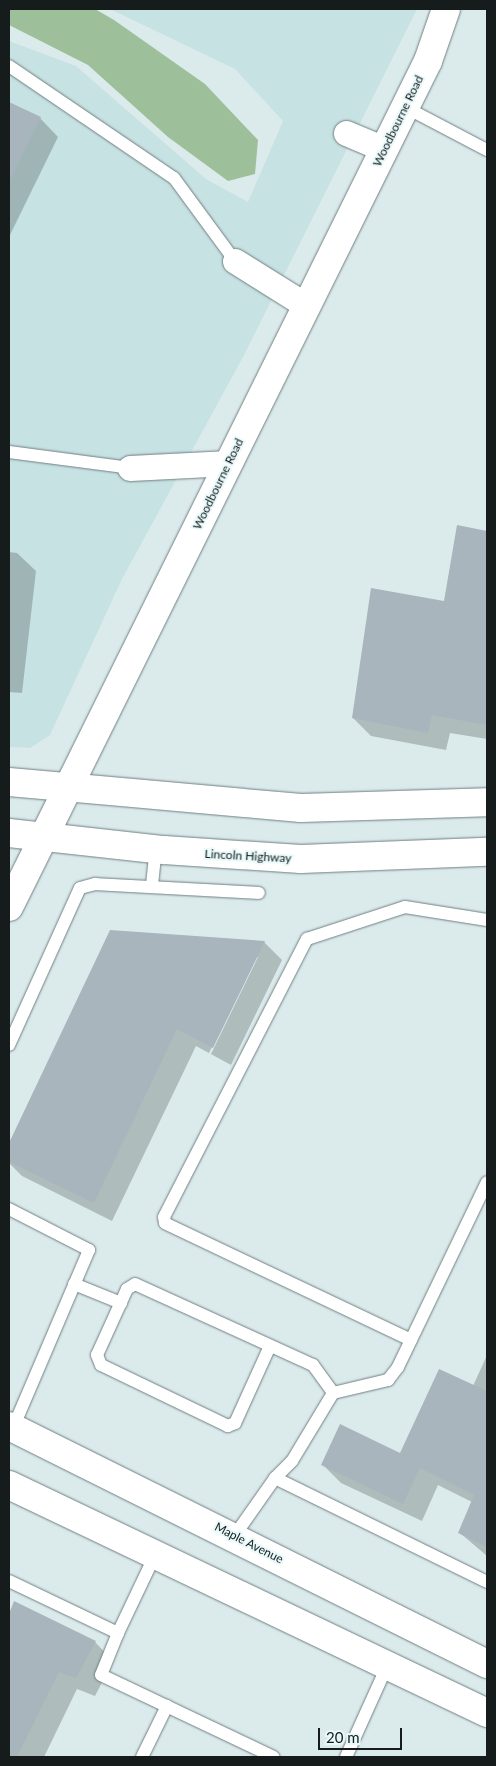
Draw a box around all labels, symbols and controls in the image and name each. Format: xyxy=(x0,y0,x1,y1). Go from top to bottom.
street label: Woodbourne Road xyxy=(370,73,426,169)
street label: Woodbourne Road xyxy=(190,436,246,532)
street label: Lincoln Highway xyxy=(204,847,292,865)
street label: Maple Avenue xyxy=(212,1519,286,1567)
scale bar xyxy=(321,1718,405,1750)
text: 20 m xyxy=(326,1728,360,1746)

